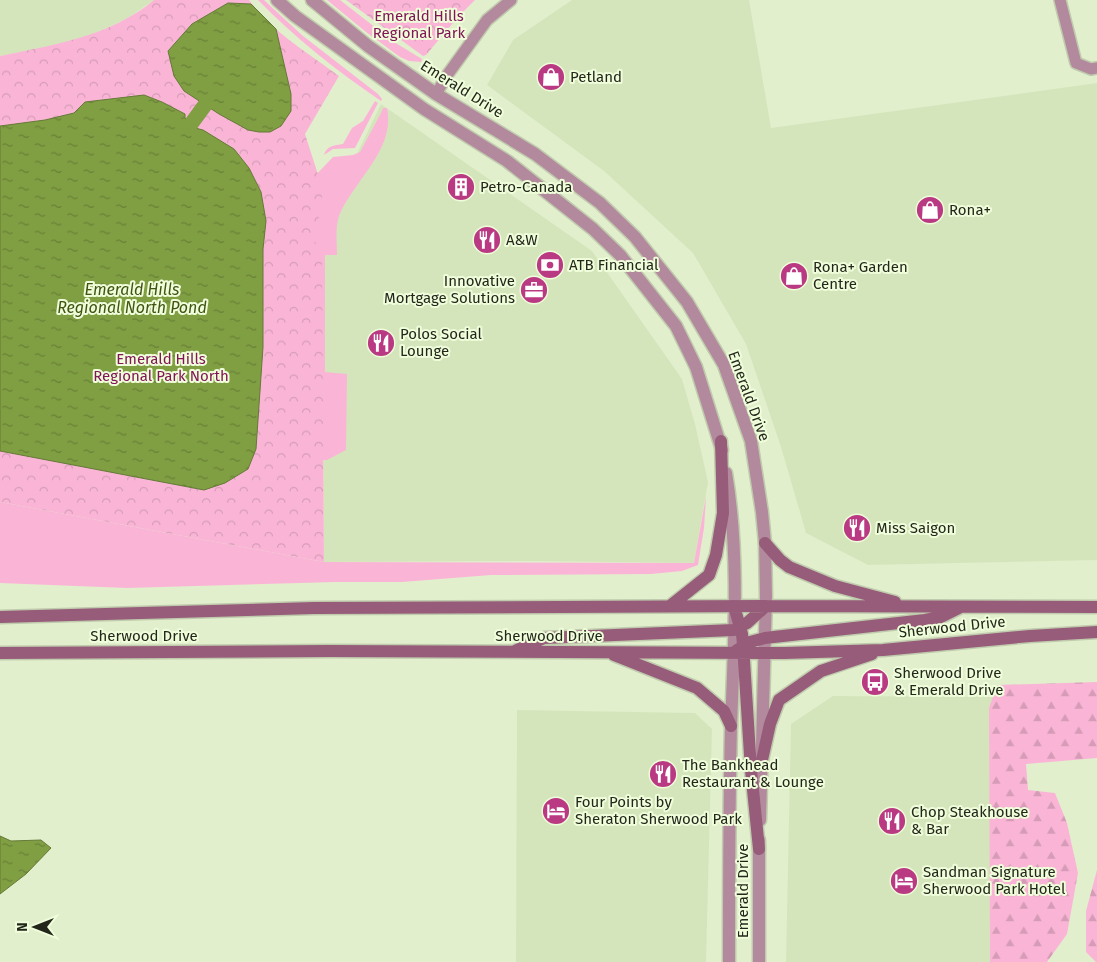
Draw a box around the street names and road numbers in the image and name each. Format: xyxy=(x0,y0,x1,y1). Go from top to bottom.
street label: Emerald Drive xyxy=(417,56,507,122)
street label: Emerald Drive xyxy=(724,348,774,444)
street label: Sherwood Drive xyxy=(898,612,1006,642)
street label: Sherwood Drive xyxy=(90,627,198,645)
street label: Sherwood Drive xyxy=(495,627,603,645)
street label: Emerald Drive xyxy=(734,844,752,938)

